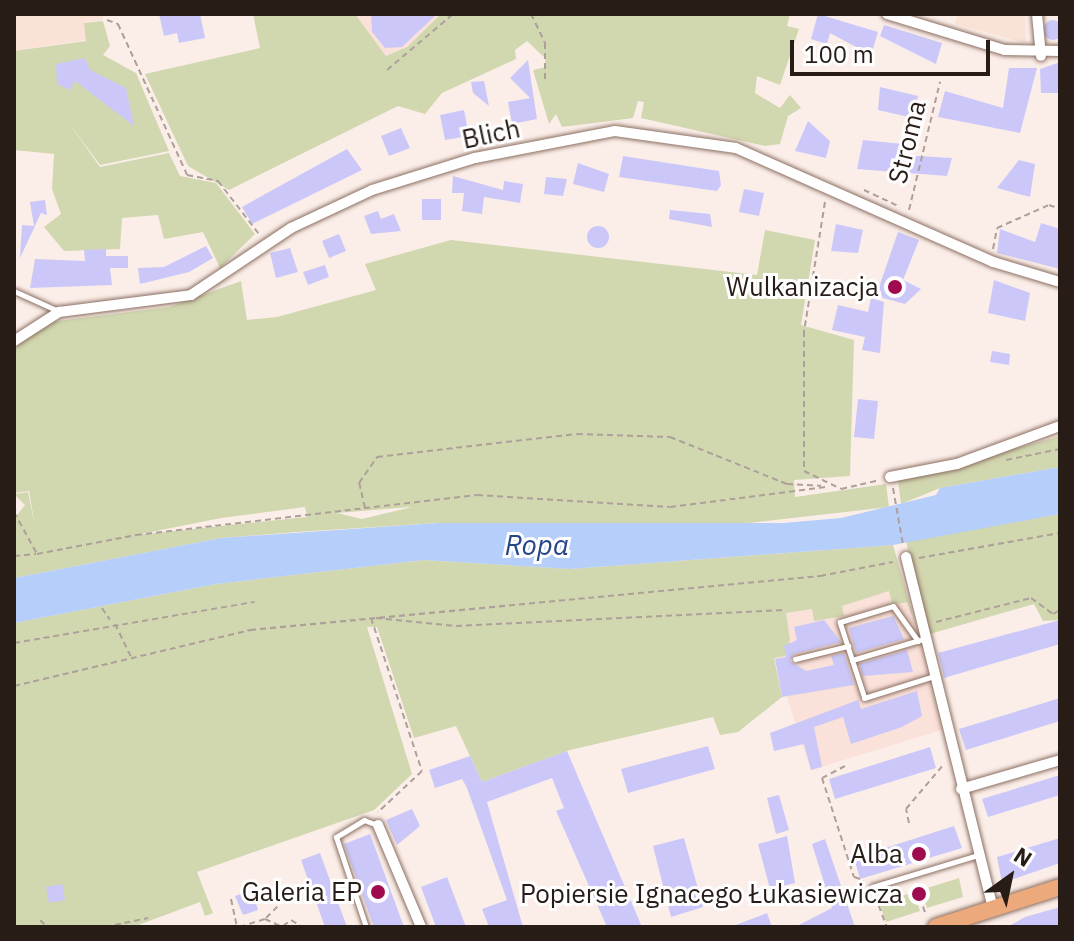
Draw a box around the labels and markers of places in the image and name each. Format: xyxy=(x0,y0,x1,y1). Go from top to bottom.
place label: Wulkanizacja xyxy=(726,271,879,303)
marker: Wulkanizacja xyxy=(886,278,904,296)
place label: Alba xyxy=(850,838,903,870)
marker: Alba xyxy=(910,845,928,863)
place label: Galeria EP xyxy=(242,876,362,908)
place label: Popiersie Ignacego Łukasiewicza xyxy=(520,878,903,910)
marker: Galeria EP xyxy=(369,883,387,901)
marker: Popiersie Ignacego Łukasiewicza xyxy=(910,885,928,903)

